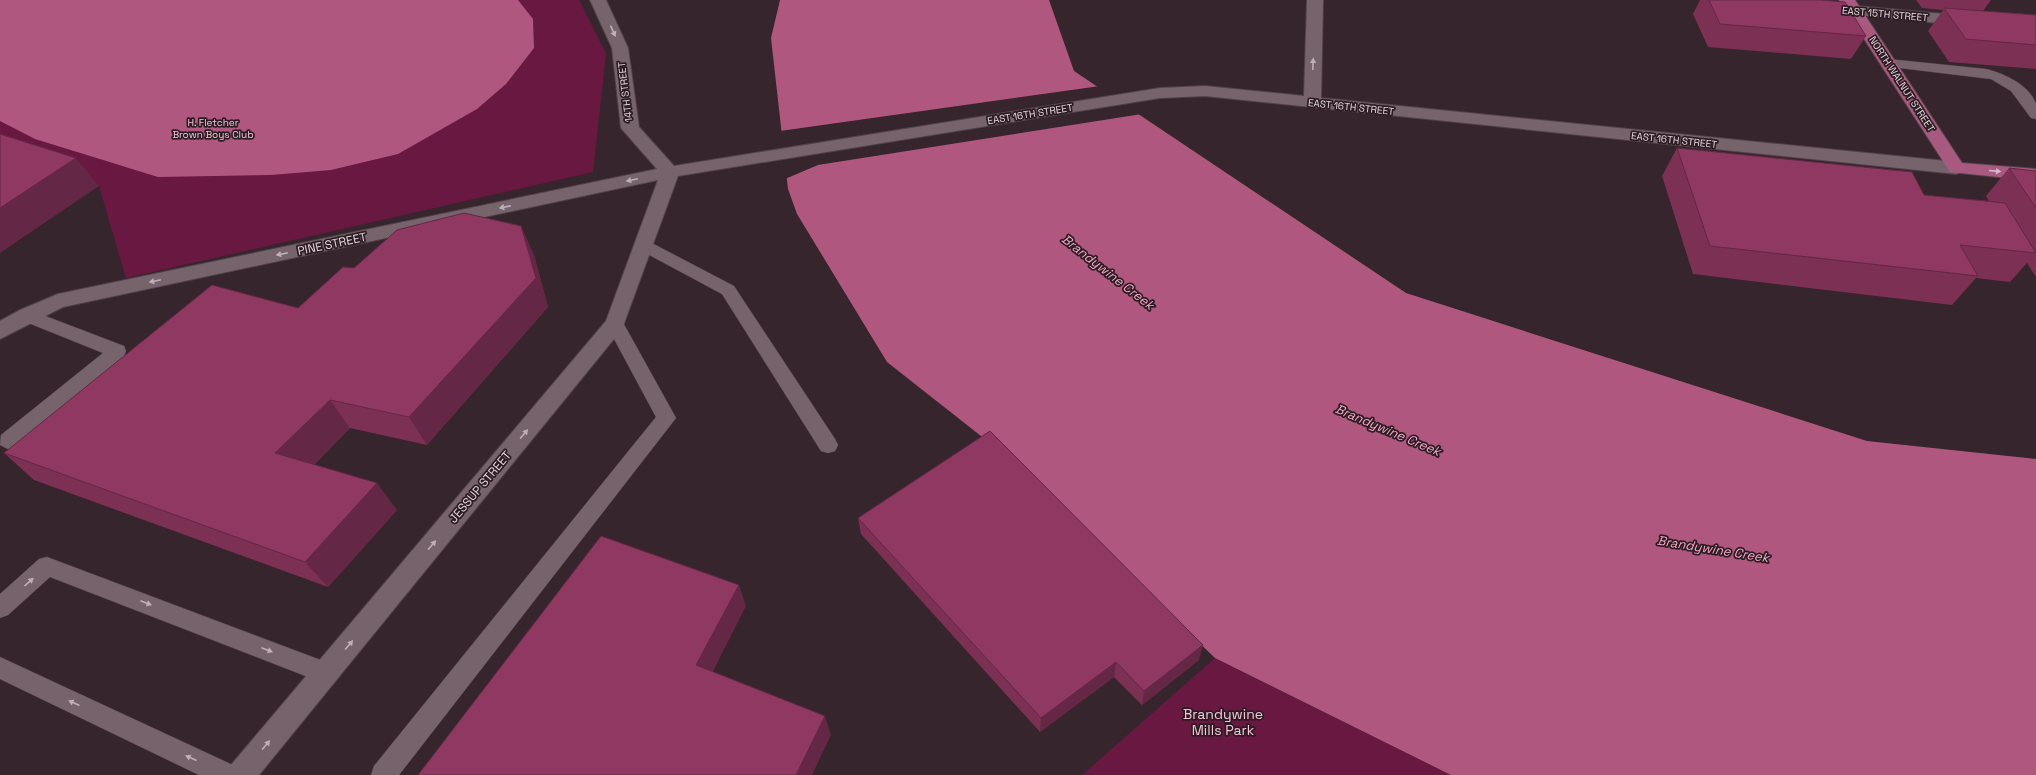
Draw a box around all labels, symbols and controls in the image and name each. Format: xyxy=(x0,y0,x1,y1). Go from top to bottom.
street label: EAST 15TH STREET xyxy=(1841,4,1929,24)
one-way arrow xyxy=(610,26,616,37)
street label: NORTH WALNUT STREET xyxy=(1866,34,1938,134)
one-way arrow xyxy=(1310,57,1316,70)
street label: 14TH STREET xyxy=(615,61,635,123)
street label: EAST 16TH STREET xyxy=(1307,96,1395,118)
street label: EAST 16TH STREET xyxy=(986,101,1074,127)
park label: H. Fletcher Brown Boys Club xyxy=(172,116,254,141)
street label: EAST 16TH STREET xyxy=(1630,129,1718,151)
one-way arrow xyxy=(1989,168,2001,175)
one-way arrow xyxy=(626,178,638,184)
one-way arrow xyxy=(499,204,511,210)
street label: PINE STREET xyxy=(296,229,368,259)
water label: Brandywine Creek xyxy=(1058,230,1159,315)
one-way arrow xyxy=(276,252,288,258)
one-way arrow xyxy=(149,279,161,285)
water label: Brandywine Creek xyxy=(1333,400,1445,461)
one-way arrow xyxy=(520,428,528,439)
street label: JESSUP STREET xyxy=(445,448,515,526)
water label: Brandywine Creek xyxy=(1656,532,1772,567)
one-way arrow xyxy=(428,539,437,550)
one-way arrow xyxy=(24,577,34,586)
one-way arrow xyxy=(140,601,152,607)
one-way arrow xyxy=(345,640,354,650)
one-way arrow xyxy=(262,647,274,653)
one-way arrow xyxy=(68,700,79,706)
park label: Brandywine Mills Park xyxy=(1183,705,1263,739)
one-way arrow xyxy=(262,740,271,750)
one-way arrow xyxy=(185,755,197,761)

